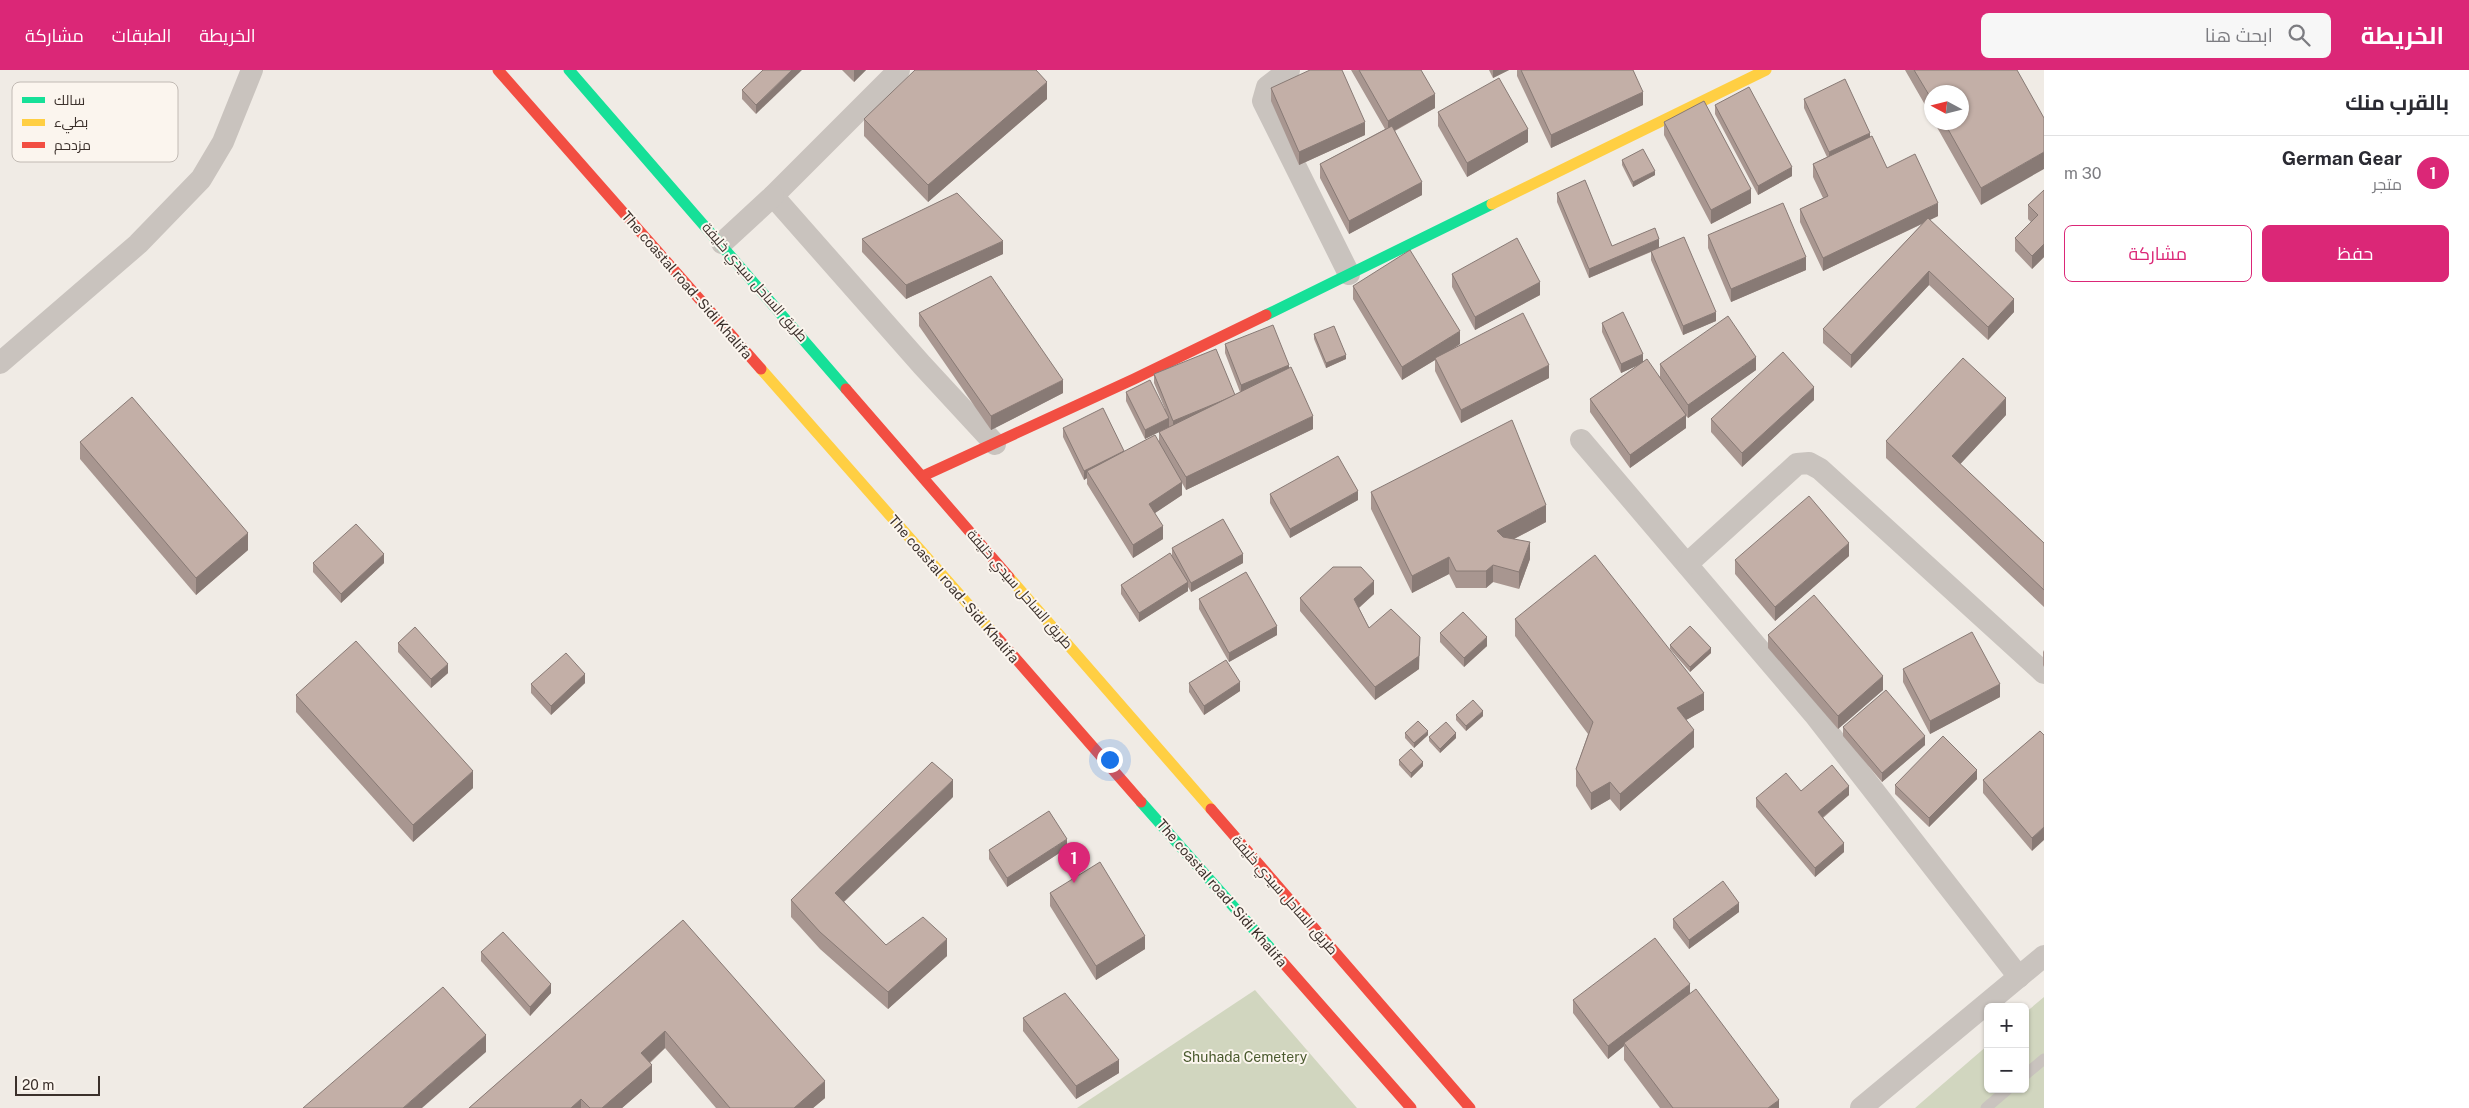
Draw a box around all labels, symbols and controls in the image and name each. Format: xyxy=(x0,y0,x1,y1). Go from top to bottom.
search box xyxy=(1981,13,2331,58)
icon: search xyxy=(2285,21,2313,49)
text: الخريطة xyxy=(2361,21,2444,49)
text: ابحث هنا xyxy=(2205,24,2273,46)
text: مشاركة xyxy=(25,25,84,46)
text: الطبقات xyxy=(112,25,171,46)
text: الخريطة xyxy=(199,25,256,46)
legend xyxy=(12,82,178,162)
north arrow xyxy=(1924,85,1969,130)
text: بالقرب منك xyxy=(2345,90,2449,115)
text: سالك xyxy=(54,92,85,108)
text: بطيء xyxy=(54,114,88,134)
text: مزدحم xyxy=(54,137,91,155)
text: German Gear xyxy=(2282,147,2402,169)
text: 30 m xyxy=(2064,164,2102,183)
text: 1 xyxy=(2430,164,2436,183)
text: متجر xyxy=(2373,175,2402,194)
street label: The coastal road - Sidi Khalifa xyxy=(619,208,755,362)
street label: طريق الساحل سيدي خليفة xyxy=(696,219,811,347)
button: مشاركة xyxy=(2064,225,2252,282)
button: حفظ xyxy=(2262,225,2449,282)
street label: The coastal road - Sidi Khalifa xyxy=(886,512,1022,666)
street label: طريق الساحل سيدي خليفة xyxy=(961,526,1076,654)
your location xyxy=(1097,747,1123,773)
street label: The coastal road - Sidi Khalifa xyxy=(1154,816,1290,970)
street label: طريق الساحل سيدي خليفة xyxy=(1226,832,1341,960)
pin: 1 xyxy=(1058,842,1090,883)
map controls xyxy=(1984,1003,2029,1093)
button: + xyxy=(1984,1003,2029,1048)
button: − xyxy=(1984,1048,2029,1093)
park label: Shuhada Cemetery xyxy=(1183,1049,1308,1065)
scale bar xyxy=(15,1073,100,1096)
text: 20 m xyxy=(22,1077,54,1093)

